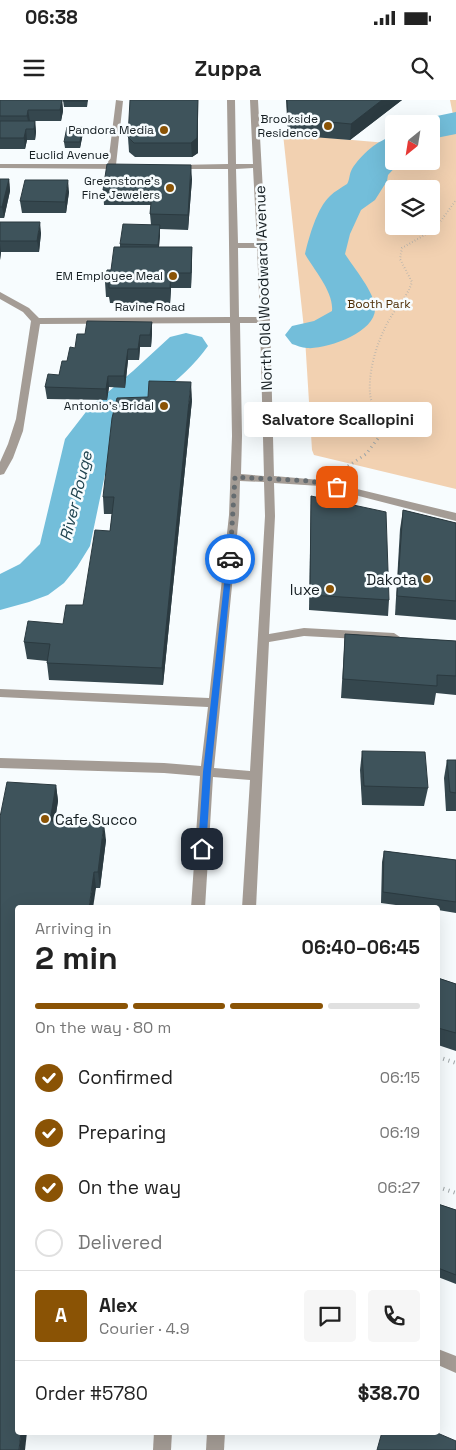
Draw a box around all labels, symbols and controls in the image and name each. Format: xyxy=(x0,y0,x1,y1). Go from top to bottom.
text: 06:38 xyxy=(25,5,78,30)
icon: menu xyxy=(20,54,48,82)
text: Zuppa xyxy=(195,54,261,82)
icon: search xyxy=(408,54,436,82)
place label: Brookside Residence xyxy=(258,111,318,141)
north arrow xyxy=(385,115,440,170)
map controls xyxy=(385,115,440,235)
marker: Brookside Residence xyxy=(322,120,334,132)
place label: Pandora Media xyxy=(68,122,154,138)
marker: Pandora Media xyxy=(158,124,170,136)
street label: Euclid Avenue xyxy=(29,147,109,163)
place label: Greenstone's Fine Jewelers xyxy=(82,173,160,203)
button: layers xyxy=(385,180,440,235)
marker: Greenstone's Fine Jewelers xyxy=(164,182,176,194)
street label: North Old Woodward Avenue xyxy=(250,185,276,391)
place label: EM Employee Meal xyxy=(56,268,163,284)
marker: EM Employee Meal xyxy=(167,270,179,282)
park label: Booth Park xyxy=(347,296,411,312)
street label: Ravine Road xyxy=(115,299,185,315)
place label: Antonio's Bridal xyxy=(64,398,154,414)
marker: Antonio's Bridal xyxy=(158,400,170,412)
callout: Salvatore Scallopini xyxy=(243,402,431,437)
text: Salvatore Scallopini xyxy=(262,409,414,430)
water label: River Rouge xyxy=(55,449,97,543)
pin xyxy=(316,466,358,508)
icon: bag xyxy=(323,473,351,501)
courier xyxy=(205,534,255,584)
icon: car xyxy=(216,545,244,573)
place label: Dakota xyxy=(366,570,417,589)
marker: Dakota xyxy=(421,573,433,585)
place label: luxe xyxy=(290,580,320,599)
marker: luxe xyxy=(324,583,336,595)
place label: Cafe Succo xyxy=(55,810,137,829)
marker: Cafe Succo xyxy=(39,813,51,825)
pin xyxy=(181,828,223,870)
icon: home xyxy=(188,835,216,863)
text: Arriving in xyxy=(35,918,112,939)
text: 06:40–06:45 xyxy=(302,935,420,960)
text: 2 min xyxy=(35,938,118,978)
text: On the way · 80 m xyxy=(35,1017,171,1038)
icon: check xyxy=(35,1064,63,1092)
text: Confirmed xyxy=(78,1065,173,1090)
text: 06:15 xyxy=(380,1067,420,1088)
icon: check xyxy=(35,1119,63,1147)
text: Preparing xyxy=(78,1120,166,1145)
text: 06:19 xyxy=(379,1122,420,1143)
icon: check xyxy=(35,1174,63,1202)
text: On the way xyxy=(78,1175,181,1200)
text: 06:27 xyxy=(377,1177,420,1198)
text: Delivered xyxy=(78,1230,163,1255)
button: chat xyxy=(304,1290,356,1342)
button: phone xyxy=(368,1290,420,1342)
text: Alex xyxy=(99,1293,138,1318)
text: A xyxy=(55,1303,67,1328)
text: Courier · 4.9 xyxy=(99,1318,189,1339)
text: Order #5780 xyxy=(35,1381,148,1406)
text: $38.70 xyxy=(358,1381,420,1406)

